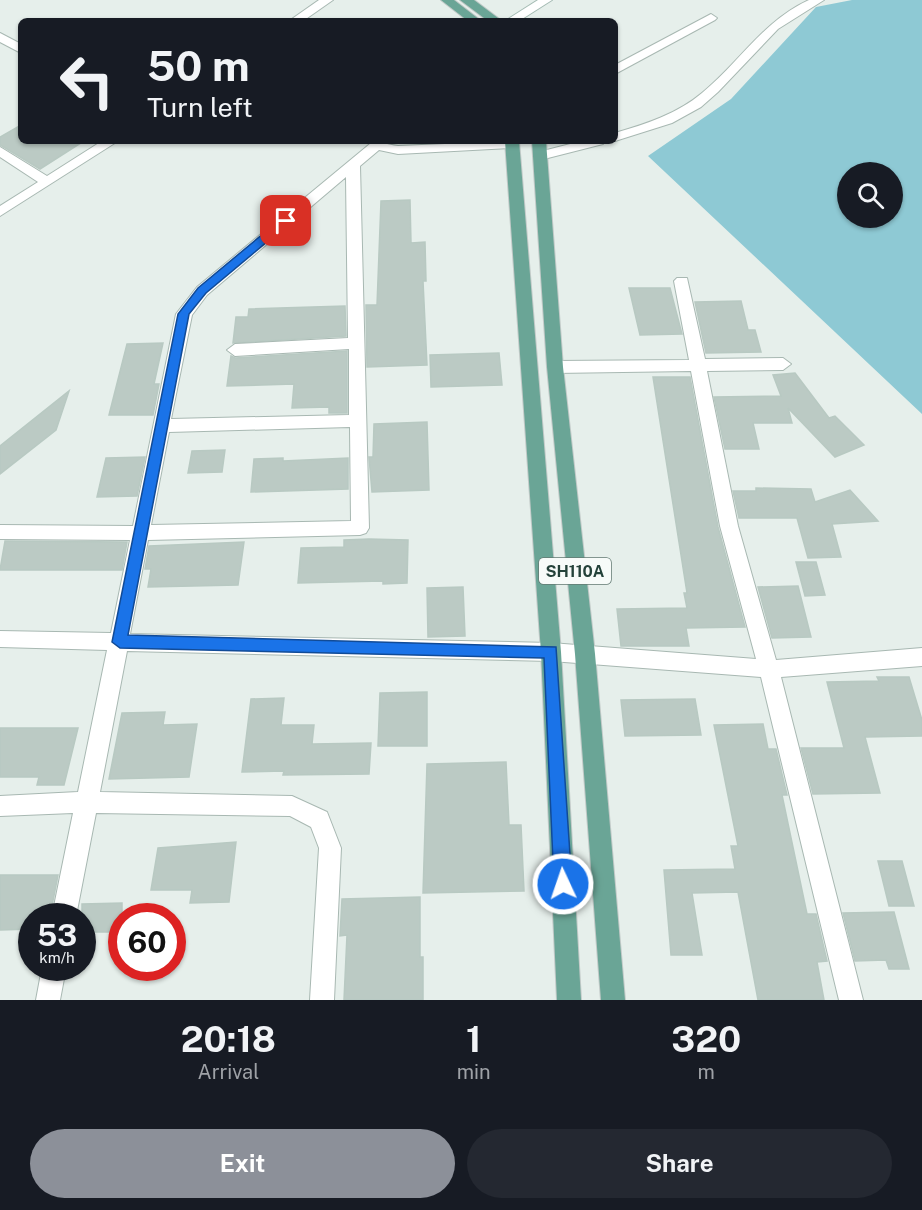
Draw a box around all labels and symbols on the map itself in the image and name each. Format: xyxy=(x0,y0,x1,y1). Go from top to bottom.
pin xyxy=(260,195,311,246)
road number: SH110A xyxy=(539,558,611,584)
position arrow xyxy=(531,852,595,916)
speed limit sign: 60 xyxy=(108,903,186,981)

